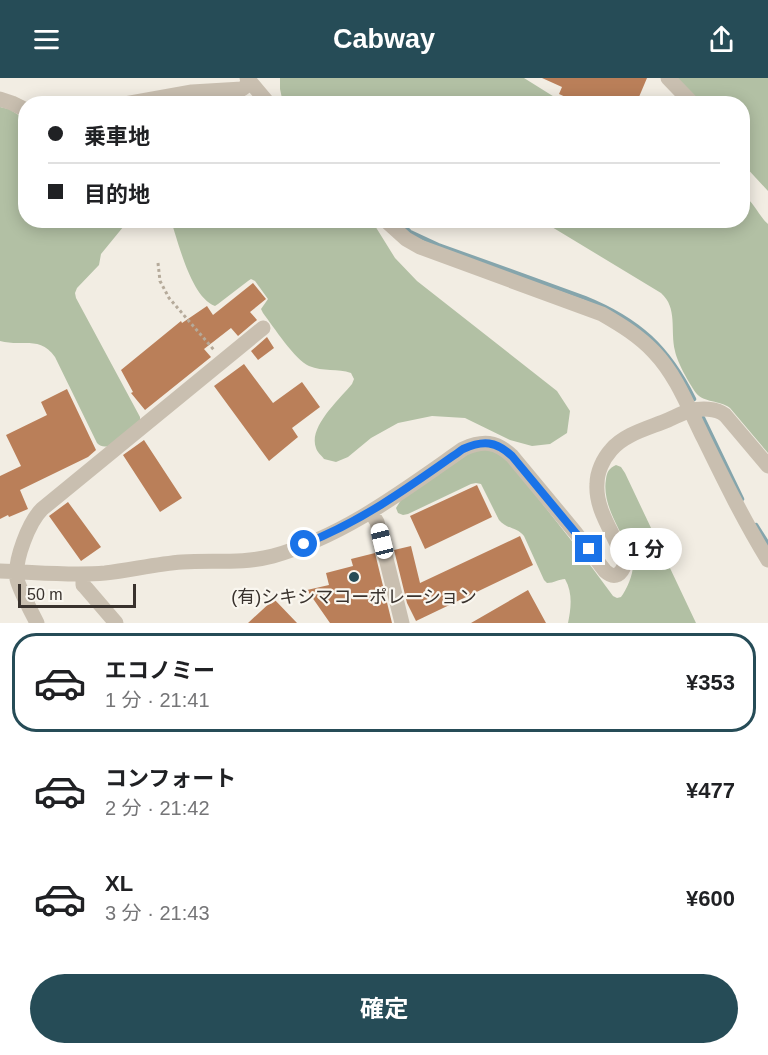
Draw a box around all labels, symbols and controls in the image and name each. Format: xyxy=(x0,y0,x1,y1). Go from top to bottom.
icon: menu xyxy=(30,23,63,56)
icon: share xyxy=(705,23,738,56)
text: Cabway xyxy=(333,24,435,54)
text: 乗車地 xyxy=(84,124,150,149)
text: 目的地 xyxy=(84,182,150,207)
car xyxy=(369,521,395,561)
callout: 1 分 xyxy=(610,528,682,570)
route start xyxy=(290,530,317,557)
route end xyxy=(575,535,602,562)
text: 1 分 xyxy=(628,538,664,560)
marker: (有)シキシマコーポレーション xyxy=(347,570,361,584)
scale bar xyxy=(18,581,136,608)
text: 50 m xyxy=(27,586,63,603)
place label: (有)シキシマコーポレーション xyxy=(231,587,477,607)
icon: car xyxy=(33,656,87,710)
text: エコノミー xyxy=(105,658,215,683)
text: ¥353 xyxy=(686,670,735,695)
text: 1 分 · 21:41 xyxy=(105,689,210,711)
icon: car xyxy=(33,764,87,818)
text: コンフォート xyxy=(105,766,236,791)
text: ¥477 xyxy=(686,778,735,803)
text: 2 分 · 21:42 xyxy=(105,797,210,819)
text: XL xyxy=(105,871,133,896)
icon: car xyxy=(33,872,87,926)
text: ¥600 xyxy=(686,886,735,911)
text: 3 分 · 21:43 xyxy=(105,902,210,924)
button: 確定 xyxy=(30,974,738,1043)

